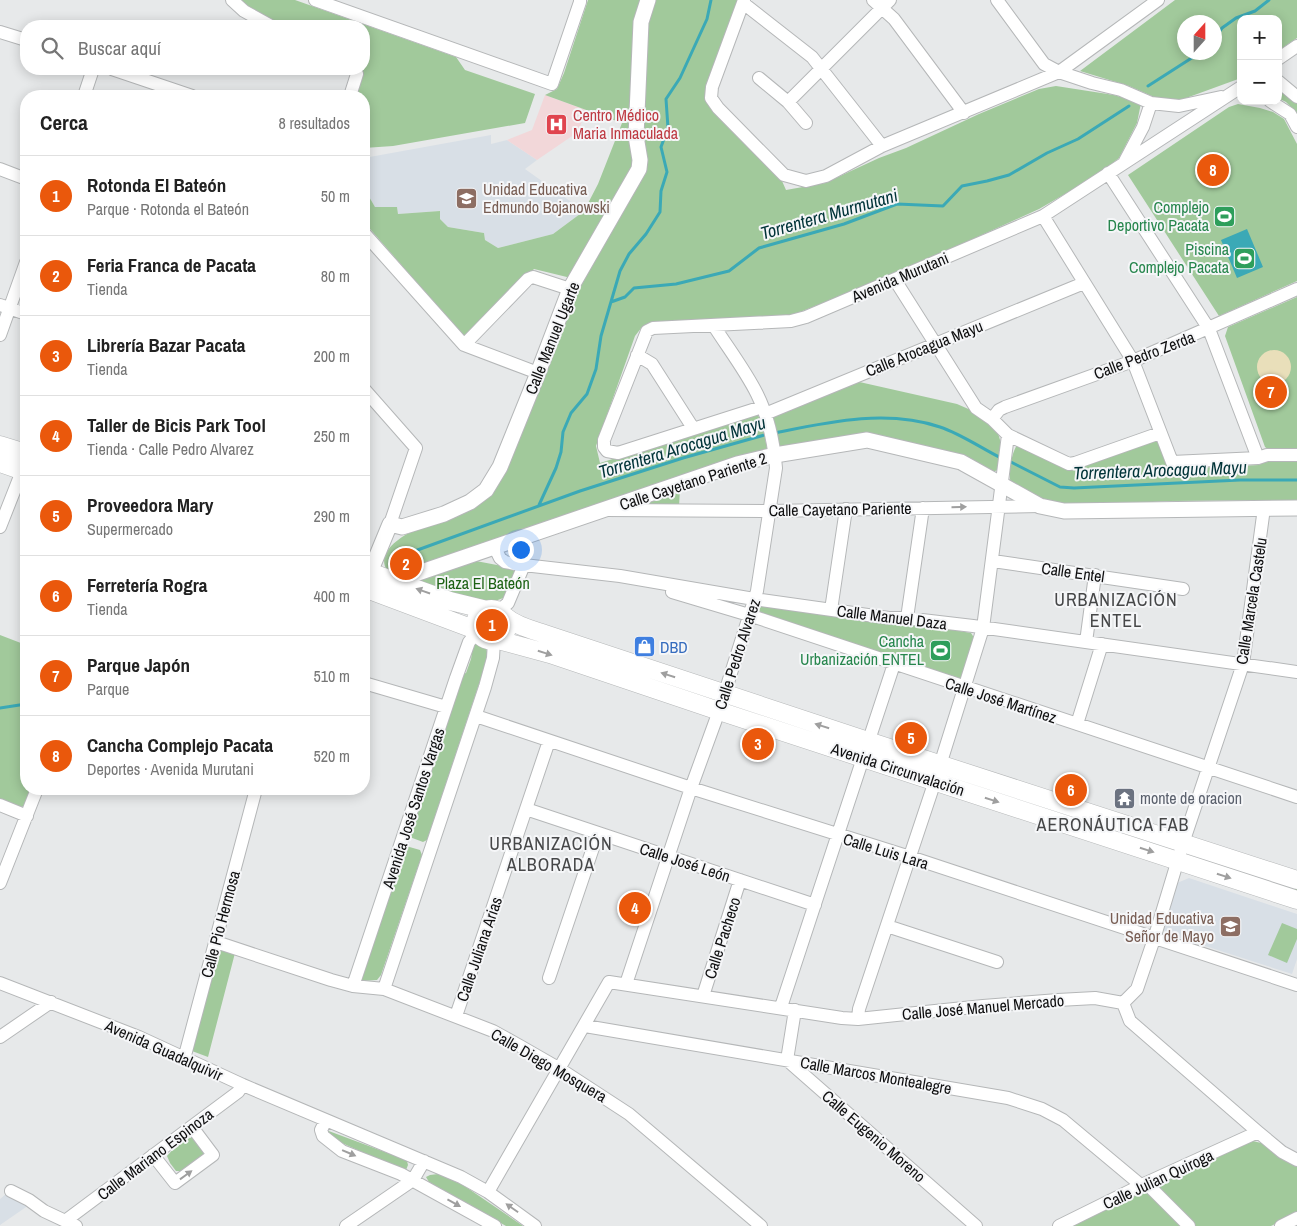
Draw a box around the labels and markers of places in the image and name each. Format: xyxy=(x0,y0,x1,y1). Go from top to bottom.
place label: Centro Médico Maria Inmaculada xyxy=(573,104,679,144)
hospital icon: Centro Médico Maria Inmaculada xyxy=(545,112,569,136)
pin: 8 xyxy=(1197,151,1229,189)
place label: Unidad Educativa Edmundo Bojanowski xyxy=(483,178,610,218)
school or university icon: Unidad Educativa Edmundo Bojanowski xyxy=(455,186,479,210)
place label: Complejo Deportivo Pacata xyxy=(1108,196,1210,236)
sports icon: Complejo Deportivo Pacata xyxy=(1213,204,1237,228)
place label: Piscina Complejo Pacata xyxy=(1129,238,1230,278)
sports icon: Piscina Complejo Pacata xyxy=(1233,246,1257,270)
pin: 7 xyxy=(1255,373,1287,411)
pin: 2 xyxy=(390,545,422,583)
pin: 1 xyxy=(476,606,508,644)
place label: Cancha Urbanización ENTEL xyxy=(800,630,925,670)
shop icon: DBD xyxy=(632,635,656,659)
place label: DBD xyxy=(660,636,688,658)
sports icon: Cancha Urbanización ENTEL xyxy=(928,638,952,662)
pin: 5 xyxy=(895,719,927,757)
pin: 3 xyxy=(742,725,774,763)
pin: 6 xyxy=(1055,771,1087,809)
temple icon: monte de oracion xyxy=(1112,786,1136,810)
place label: monte de oracion xyxy=(1140,787,1242,809)
pin: 4 xyxy=(619,889,651,927)
place label: Unidad Educativa Señor de Mayo xyxy=(1110,907,1215,947)
school or university icon: Unidad Educativa Señor de Mayo xyxy=(1218,915,1242,939)

